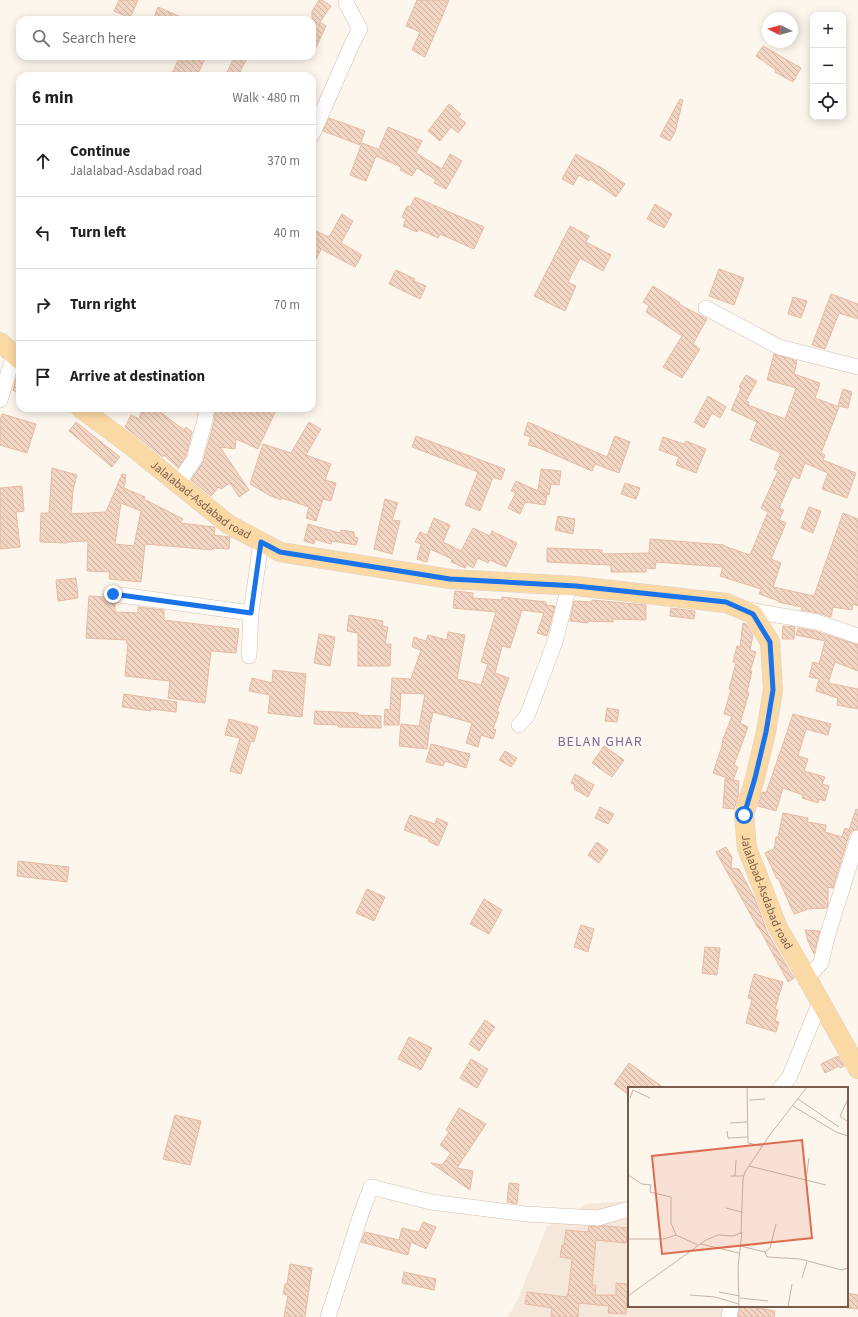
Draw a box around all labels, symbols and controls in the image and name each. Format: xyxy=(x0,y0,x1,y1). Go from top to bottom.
north arrow xyxy=(762,12,798,48)
map controls xyxy=(810,12,846,120)
button: + xyxy=(810,12,846,48)
search box xyxy=(16,16,316,60)
icon: search xyxy=(30,27,52,49)
text: Search here xyxy=(62,28,136,49)
button: − xyxy=(810,48,846,84)
button: locate xyxy=(810,84,846,120)
text: 6 min xyxy=(32,86,73,110)
text: Walk · 480 m xyxy=(232,89,300,107)
text: Continue xyxy=(70,141,130,162)
icon: ahead xyxy=(32,150,54,172)
text: 370 m xyxy=(267,152,300,170)
text: Jalalabad-Asdabad road xyxy=(70,162,202,180)
icon: left xyxy=(32,222,54,244)
text: Turn left xyxy=(70,222,126,243)
text: 40 m xyxy=(274,224,300,242)
icon: right xyxy=(32,294,54,316)
text: Turn right xyxy=(70,294,136,315)
text: 70 m xyxy=(274,296,300,314)
icon: arrive xyxy=(32,366,54,388)
text: Arrive at destination xyxy=(70,366,205,387)
street label: Jalalabad-Asdabad road xyxy=(147,456,254,543)
route end xyxy=(104,585,122,603)
district label: BELAN GHAR xyxy=(557,732,643,752)
route start xyxy=(735,806,753,824)
street label: Jalalabad-Asdabad road xyxy=(737,834,797,952)
inset map xyxy=(628,1087,848,1307)

